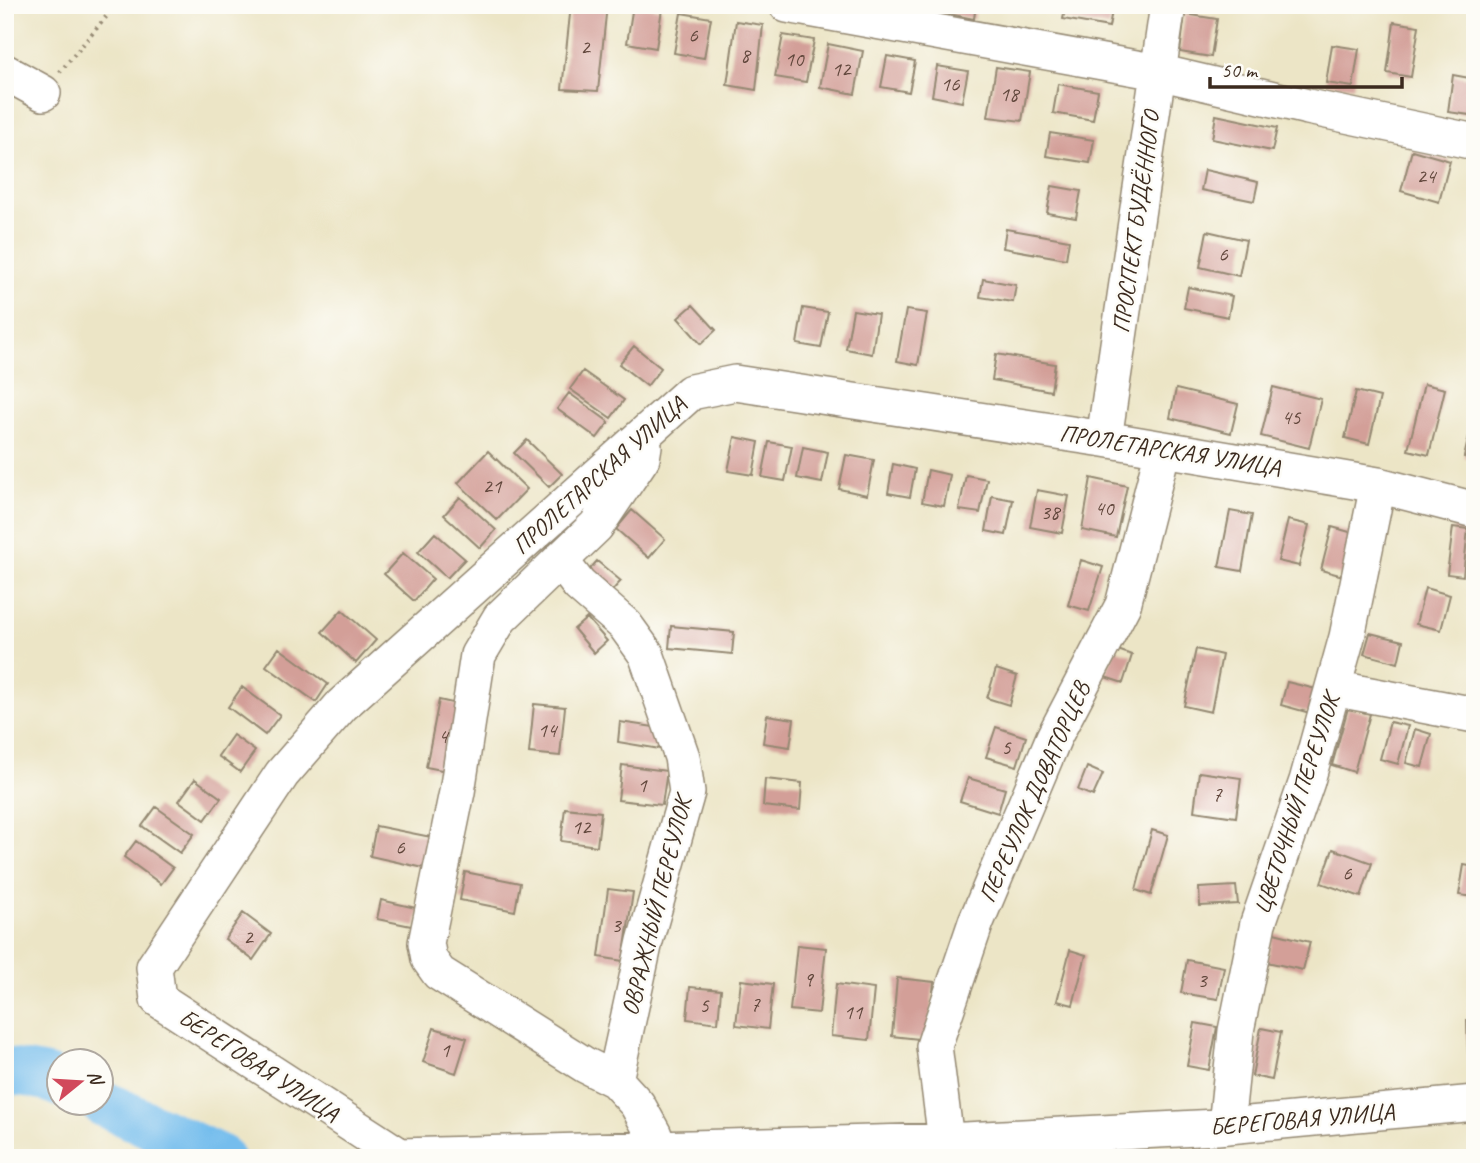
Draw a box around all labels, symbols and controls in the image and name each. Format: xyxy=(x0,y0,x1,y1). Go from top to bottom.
house number: 6 xyxy=(688,22,698,48)
house number: 2 xyxy=(580,34,591,60)
house number: 8 xyxy=(740,42,752,68)
house number: 10 xyxy=(785,46,805,72)
scale bar xyxy=(1210,46,1403,90)
house number: 12 xyxy=(832,56,852,82)
text: 50 m xyxy=(1221,57,1259,83)
house number: 16 xyxy=(941,71,960,97)
house number: 18 xyxy=(1000,81,1021,107)
street label: ПРОСПЕКТ БУДЁННОГО xyxy=(1106,107,1167,335)
house number: 24 xyxy=(1417,163,1438,189)
house number: 6 xyxy=(1218,241,1228,267)
street label: ПРОЛЕТАРСКАЯ УЛИЦА xyxy=(506,389,693,561)
house number: 45 xyxy=(1282,404,1302,430)
street label: ПРОЛЕТАРСКАЯ УЛИЦА xyxy=(1058,418,1283,482)
house number: 21 xyxy=(483,473,503,499)
house number: 40 xyxy=(1095,495,1115,521)
house number: 38 xyxy=(1041,499,1062,525)
street label: ПЕРЕУЛОК ДОВАТОРЦЕВ xyxy=(972,676,1097,907)
street label: ЦВЕТОЧНЫЙ ПЕРЕУЛОК xyxy=(1246,685,1347,918)
house number: 14 xyxy=(538,717,559,743)
house number: 4 xyxy=(438,723,450,749)
house number: 5 xyxy=(1001,734,1012,760)
house number: 1 xyxy=(637,772,648,798)
house number: 7 xyxy=(1212,781,1223,807)
street label: ОВРАЖНЫЙ ПЕРЕУЛОК xyxy=(614,789,699,1019)
house number: 12 xyxy=(572,814,592,840)
house number: 6 xyxy=(395,834,405,860)
house number: 6 xyxy=(1342,860,1352,886)
house number: 3 xyxy=(611,912,622,938)
house number: 2 xyxy=(243,924,254,950)
house number: 9 xyxy=(803,966,814,992)
house number: 3 xyxy=(1197,967,1208,993)
house number: 7 xyxy=(750,991,761,1017)
house number: 5 xyxy=(699,992,710,1018)
house number: 11 xyxy=(844,999,864,1025)
street label: БЕРЕГОВАЯ УЛИЦА xyxy=(173,1002,345,1128)
house number: 1 xyxy=(440,1037,451,1063)
north arrow xyxy=(46,1048,116,1118)
text: N xyxy=(82,1068,109,1089)
street label: БЕРЕГОВАЯ УЛИЦА xyxy=(1209,1096,1396,1142)

